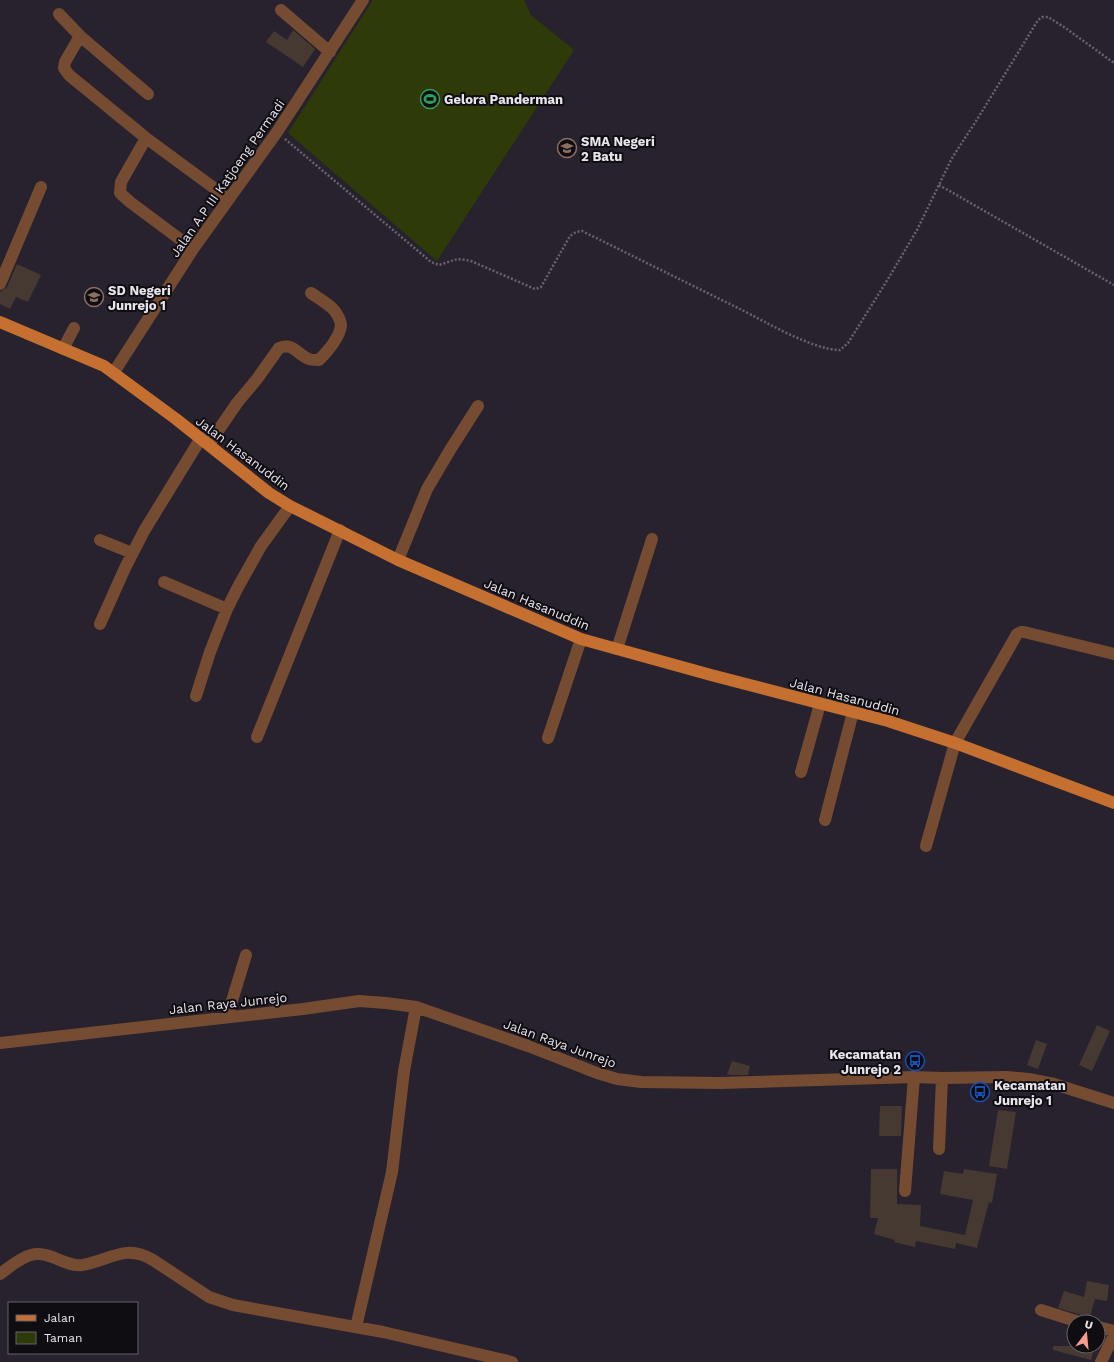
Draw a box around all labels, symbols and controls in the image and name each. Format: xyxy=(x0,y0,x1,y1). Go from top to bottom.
sports icon: Gelora Panderman xyxy=(419,88,441,110)
place label: Gelora Panderman xyxy=(444,92,563,107)
street label: Jalan A.P III Katjoeng Permadi xyxy=(167,97,288,260)
place label: SMA Negeri 2 Batu xyxy=(581,134,655,164)
school or university icon: SMA Negeri 2 Batu xyxy=(556,137,578,159)
place label: SD Negeri Junrejo 1 xyxy=(108,283,171,313)
school or university icon: SD Negeri Junrejo 1 xyxy=(83,286,105,308)
street label: Jalan Hasanuddin xyxy=(193,413,292,493)
street label: Jalan Hasanuddin xyxy=(482,575,592,633)
street label: Jalan Hasanuddin xyxy=(788,675,901,718)
street label: Jalan Raya Junrejo xyxy=(168,990,288,1017)
street label: Jalan Raya Junrejo xyxy=(501,1016,618,1071)
place label: Kecamatan Junrejo 2 xyxy=(829,1047,901,1077)
bus stop icon: Kecamatan Junrejo 2 xyxy=(904,1050,926,1072)
place label: Kecamatan Junrejo 1 xyxy=(994,1078,1066,1108)
bus stop icon: Kecamatan Junrejo 1 xyxy=(969,1081,991,1103)
legend xyxy=(8,1302,138,1354)
text: Jalan xyxy=(44,1311,75,1325)
north arrow xyxy=(1066,1314,1106,1354)
text: U xyxy=(1083,1318,1094,1332)
text: Taman xyxy=(44,1331,82,1345)

